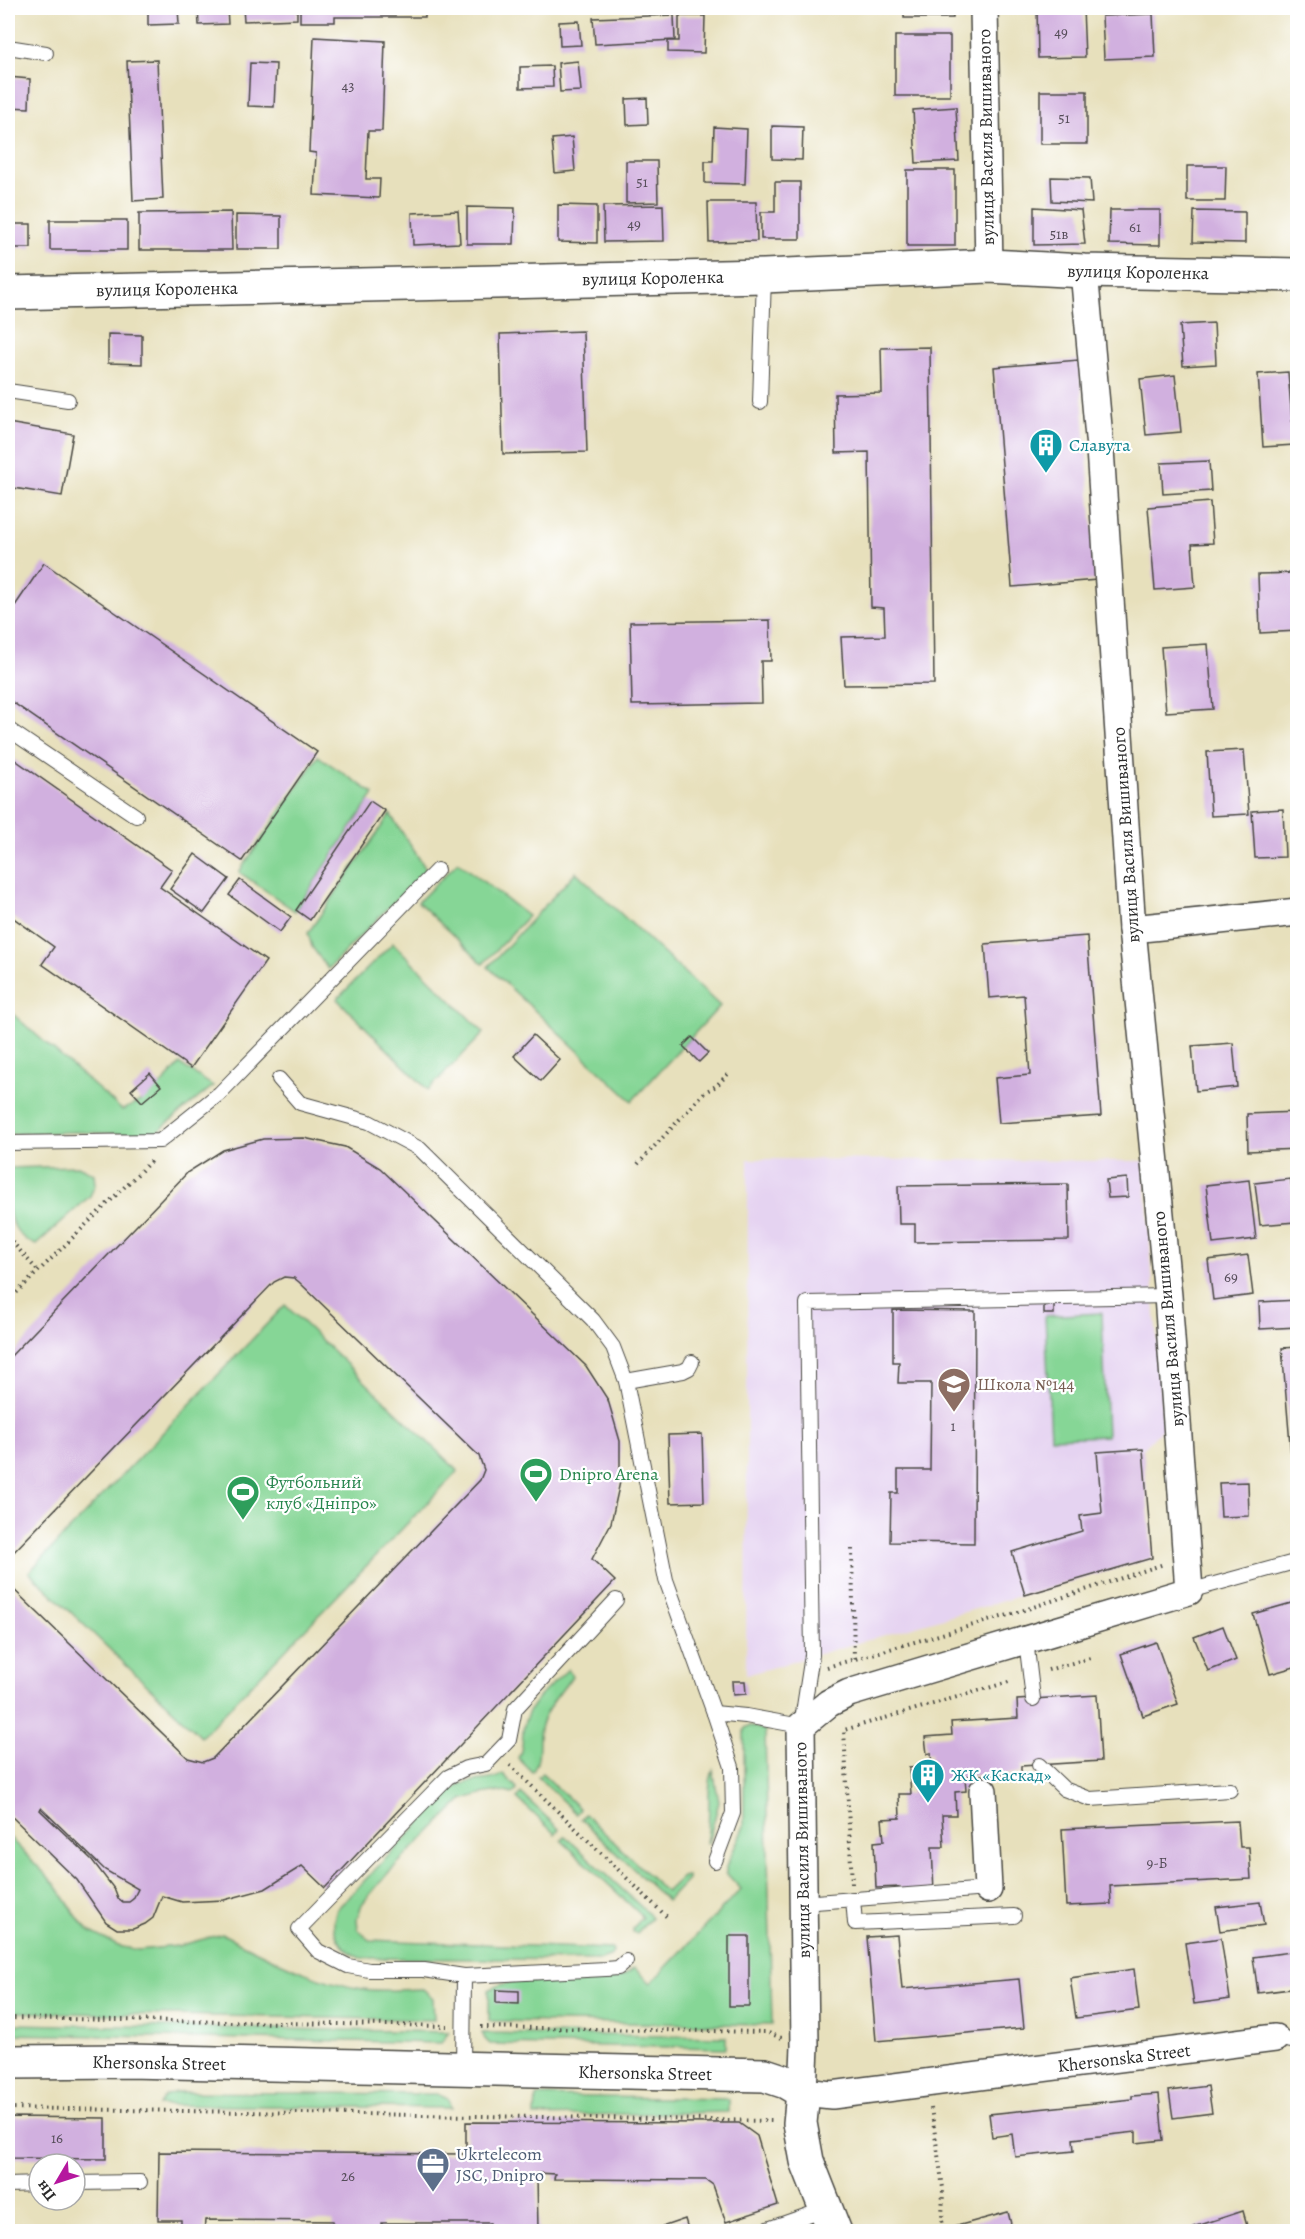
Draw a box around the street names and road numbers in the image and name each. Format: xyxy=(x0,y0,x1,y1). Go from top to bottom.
street label: вулиця Василя Вишиваного xyxy=(972,29,1000,245)
street label: вулиця Короленка xyxy=(1067,259,1210,285)
street label: вулиця Короленка xyxy=(582,265,725,291)
street label: вулиця Короленка xyxy=(96,276,239,302)
street label: вулиця Василя Вишиваного xyxy=(1106,726,1146,944)
street label: вулиця Василя Вишиваного xyxy=(1147,1210,1189,1428)
street label: вулиця Василя Вишиваного xyxy=(788,1742,816,1958)
street label: Khersonska Street xyxy=(1056,2038,1192,2078)
street label: Khersonska Street xyxy=(92,2050,226,2076)
street label: Khersonska Street xyxy=(578,2060,712,2086)

